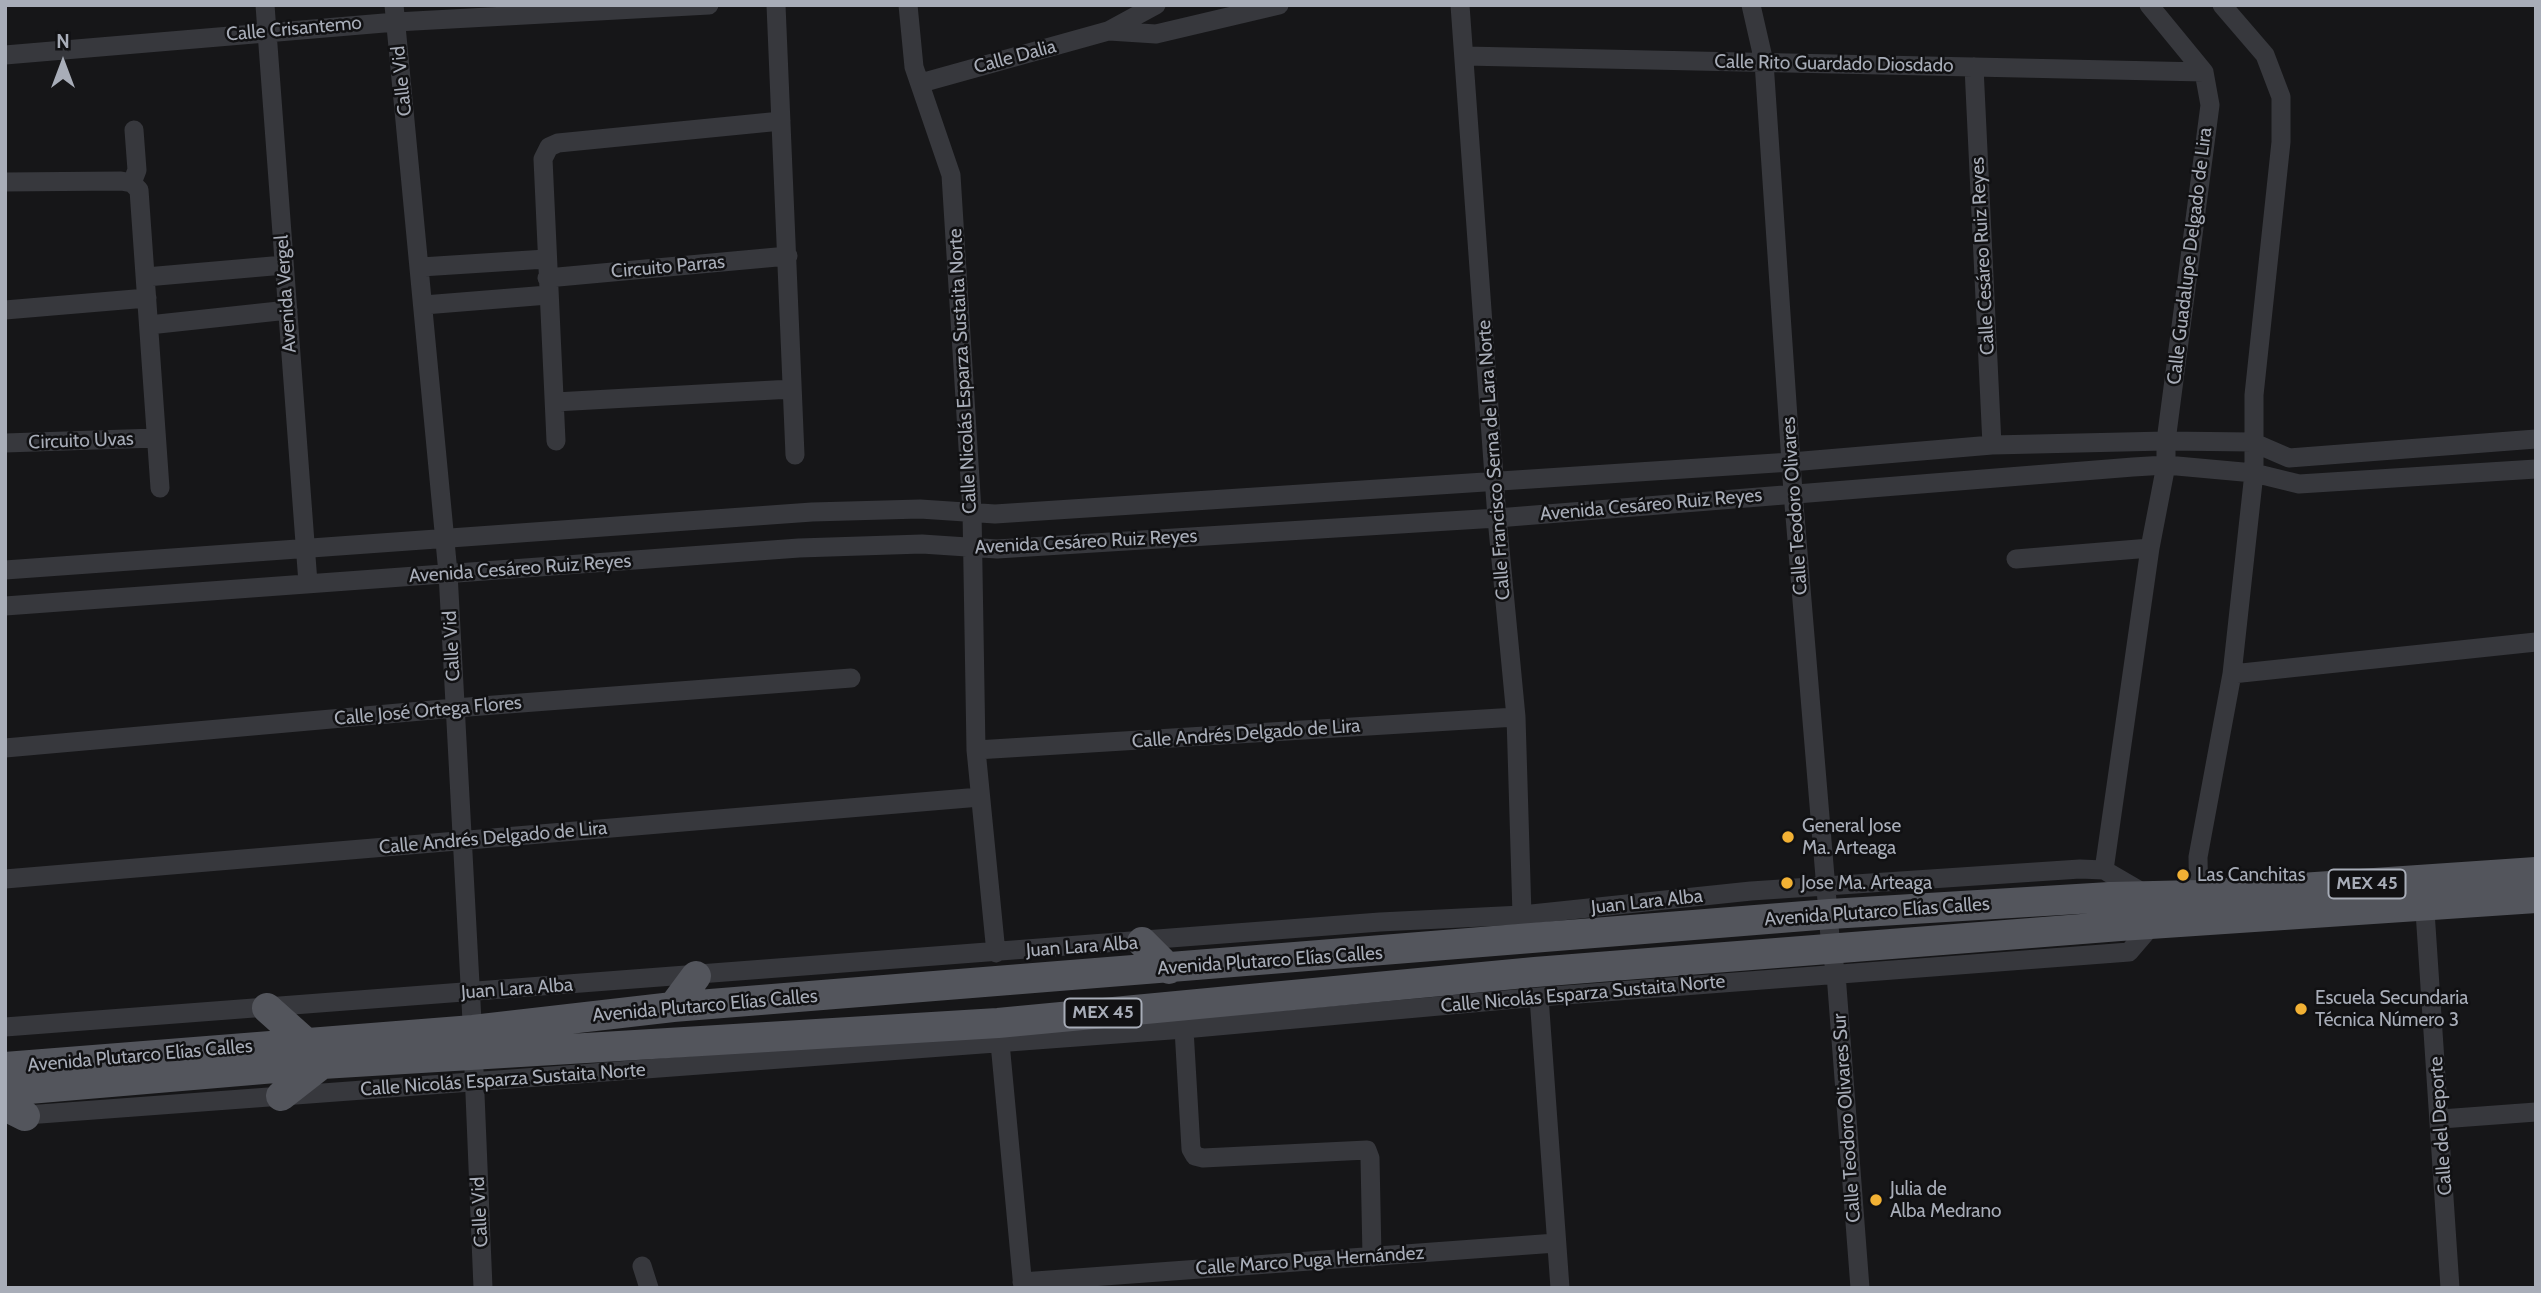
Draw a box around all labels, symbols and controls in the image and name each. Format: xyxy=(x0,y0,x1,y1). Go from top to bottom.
street label: Calle Crisantemo xyxy=(225,12,363,46)
north arrow xyxy=(28,28,98,98)
text: N xyxy=(56,30,70,53)
street label: Calle Dalia xyxy=(971,35,1059,79)
street label: Calle Vid xyxy=(387,45,417,117)
street label: Calle Rito Guardado Diosdado xyxy=(1714,51,1954,77)
street label: Calle Guadalupe Delgado de Lira xyxy=(2163,126,2217,386)
street label: Calle Cesáreo Ruiz Reyes xyxy=(1966,156,2000,356)
street label: Calle Nicolás Esparza Sustaita Norte xyxy=(944,228,982,514)
street label: Avenida Vergel xyxy=(271,234,301,354)
street label: Circuito Parras xyxy=(610,251,726,283)
street label: Calle Francisco Serna de Lara Norte xyxy=(1473,319,1515,601)
street label: Calle Teodoro Olivares xyxy=(1777,416,1813,596)
street label: Circuito Uvas xyxy=(28,428,134,454)
street label: Avenida Cesáreo Ruiz Reyes xyxy=(1539,484,1763,526)
street label: Avenida Cesáreo Ruiz Reyes xyxy=(974,525,1198,559)
street label: Avenida Cesáreo Ruiz Reyes xyxy=(408,550,632,588)
street label: Calle Vid xyxy=(439,610,465,682)
street label: Calle José Ortega Flores xyxy=(333,691,523,731)
street label: Calle Andrés Delgado de Lira xyxy=(1131,715,1361,753)
place label: General Jose Ma. Arteaga xyxy=(1802,815,1901,859)
street label: Calle Andrés Delgado de Lira xyxy=(378,817,608,859)
marker: General Jose Ma. Arteaga xyxy=(1780,829,1796,845)
place label: Las Canchitas xyxy=(2197,864,2306,886)
marker: Las Canchitas xyxy=(2175,867,2191,883)
road number: MEX 45 xyxy=(2328,870,2406,898)
place label: Jose Ma. Arteaga xyxy=(1801,872,1932,894)
marker: Jose Ma. Arteaga xyxy=(1779,875,1795,891)
street label: Juan Lara Alba xyxy=(1590,885,1704,919)
street label: Avenida Plutarco Elías Calles xyxy=(1764,893,1990,931)
street label: Juan Lara Alba xyxy=(1025,932,1139,962)
street label: Avenida Plutarco Elías Calles xyxy=(1157,942,1383,980)
street label: Calle Nicolás Esparza Sustaita Norte xyxy=(1440,970,1726,1018)
street label: Juan Lara Alba xyxy=(460,974,574,1004)
street label: Avenida Plutarco Elías Calles xyxy=(592,985,818,1027)
place label: Escuela Secundaria Técnica Número 3 xyxy=(2315,987,2468,1031)
road number: MEX 45 xyxy=(1064,998,1142,1028)
marker: Escuela Secundaria Técnica Número 3 xyxy=(2293,1001,2309,1017)
street label: Calle Teodoro Olivares Sur xyxy=(1828,1012,1866,1224)
street label: Avenida Plutarco Elías Calles xyxy=(27,1035,253,1077)
street label: Calle del Deporte xyxy=(2425,1056,2457,1196)
street label: Calle Nicolás Esparza Sustaita Norte xyxy=(360,1059,646,1101)
street label: Calle Vid xyxy=(467,1176,493,1248)
place label: Julia de Alba Medrano xyxy=(1890,1178,2002,1222)
marker: Julia de Alba Medrano xyxy=(1868,1192,1884,1208)
street label: Calle Marco Puga Hernández xyxy=(1195,1242,1425,1280)

